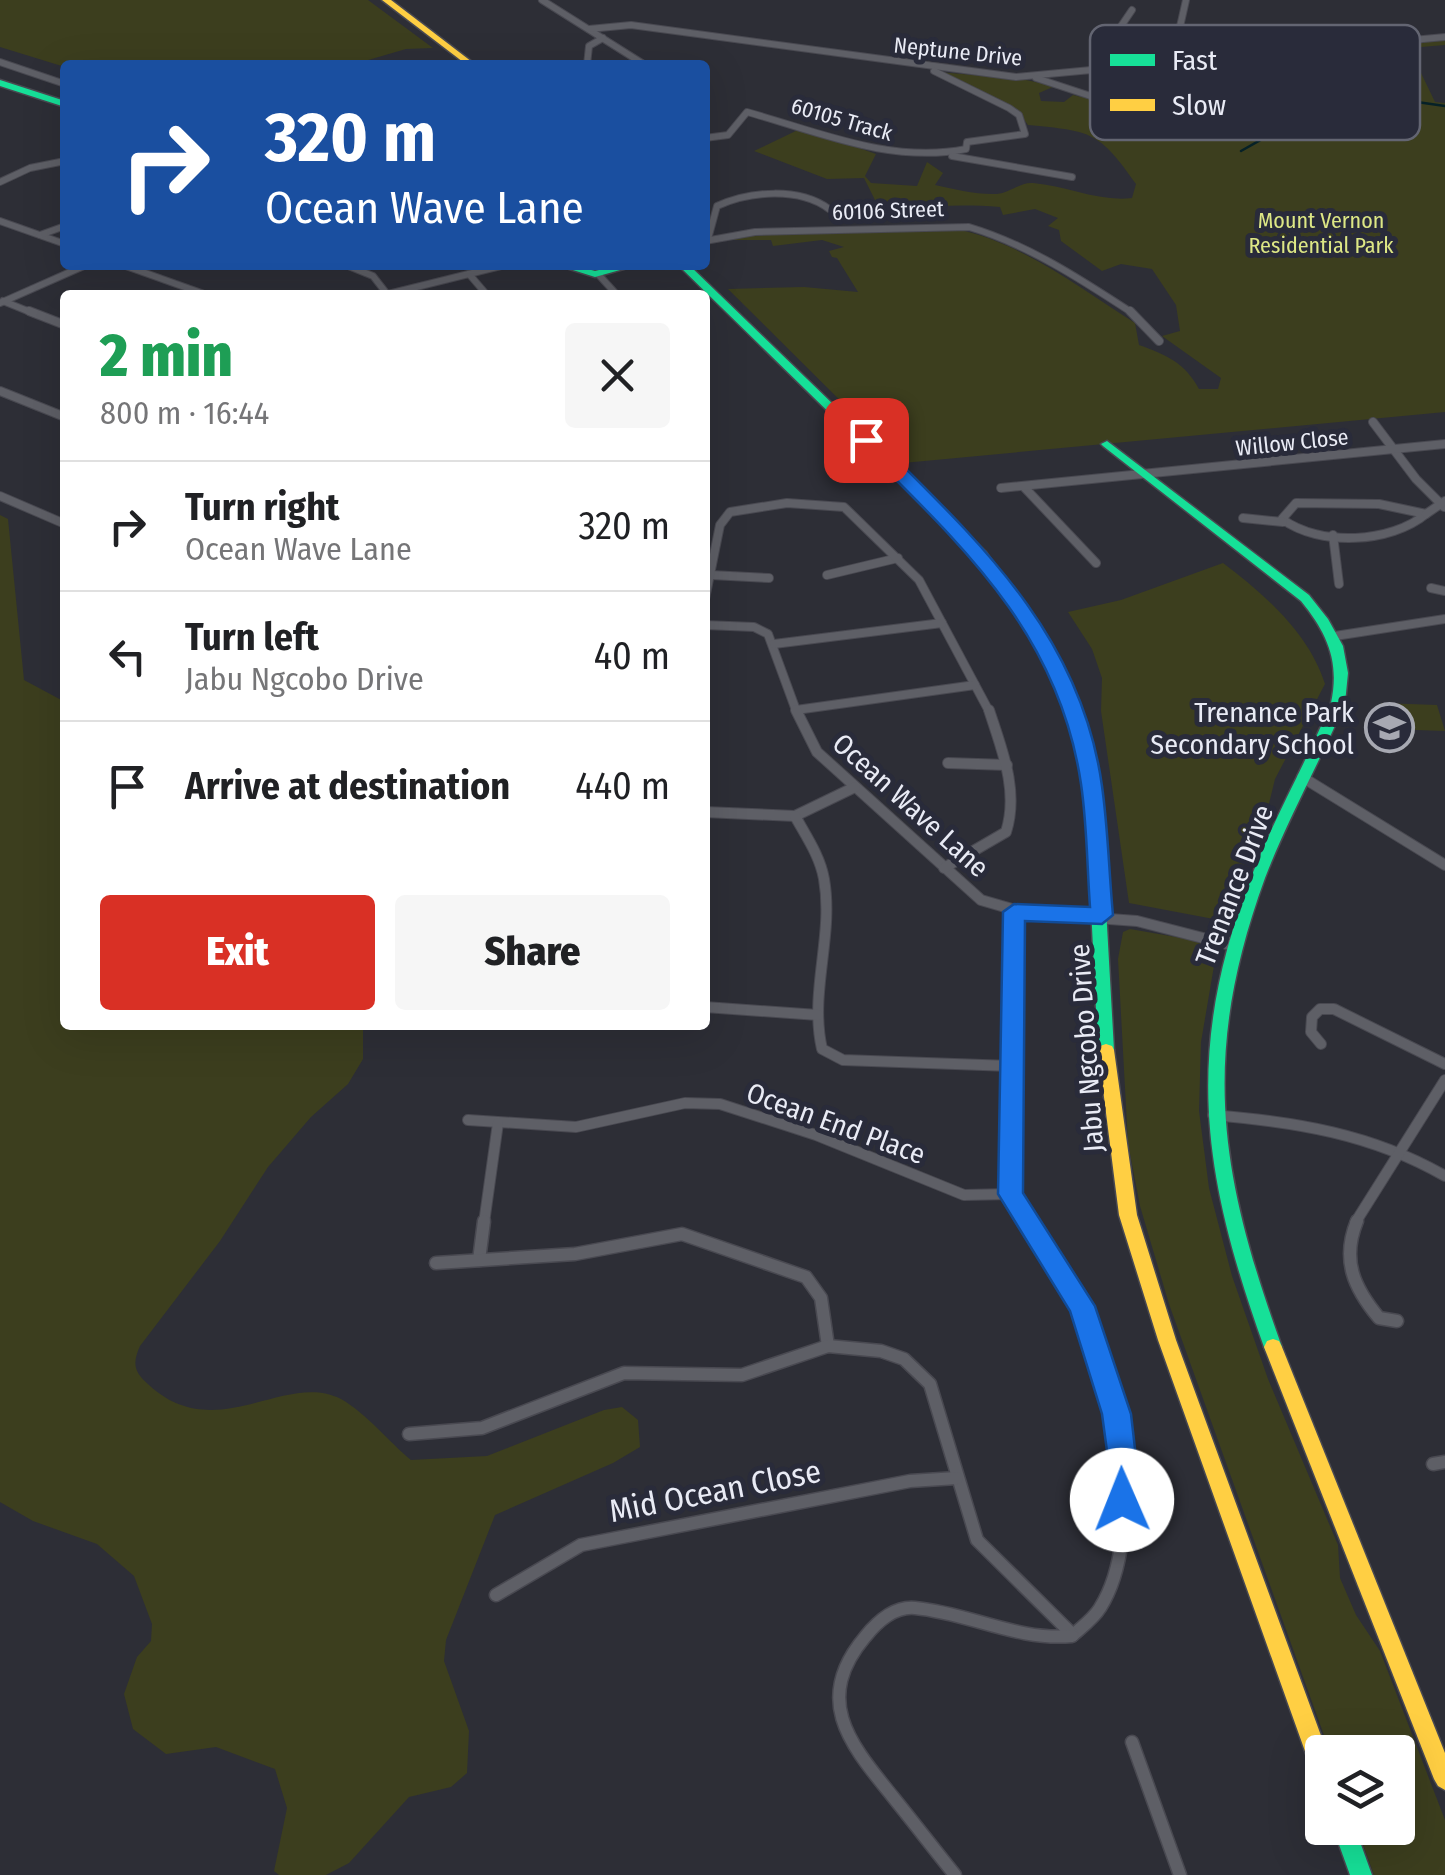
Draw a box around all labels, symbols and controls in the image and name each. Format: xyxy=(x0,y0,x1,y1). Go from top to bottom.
legend xyxy=(1090,25,1420,140)
street label: Neptune Drive xyxy=(892,31,1023,72)
text: Fast xyxy=(1172,44,1218,77)
text: Slow xyxy=(1172,89,1226,122)
street label: 60105 Track xyxy=(788,92,896,147)
text: 320 m xyxy=(265,96,436,180)
icon: right xyxy=(100,100,230,230)
text: Ocean Wave Lane xyxy=(265,181,584,235)
street label: 60106 Street xyxy=(832,195,945,226)
park label: Mount Vernon Residential Park xyxy=(1248,207,1394,259)
text: 2 min xyxy=(100,320,233,392)
button: close xyxy=(565,323,670,428)
text: 800 m · 16:44 xyxy=(100,394,269,432)
pin xyxy=(824,398,909,483)
icon: arrive xyxy=(839,413,894,468)
street label: Willow Close xyxy=(1234,423,1350,462)
text: Turn right xyxy=(185,484,339,530)
icon: right xyxy=(100,499,155,554)
text: 320 m xyxy=(578,503,670,549)
text: Ocean Wave Lane xyxy=(185,530,412,568)
text: Turn left xyxy=(185,614,319,660)
icon: left xyxy=(100,629,155,684)
text: 40 m xyxy=(594,633,670,679)
text: Jabu Ngcobo Drive xyxy=(185,660,424,698)
place label: Trenance Park Secondary School xyxy=(1150,696,1355,761)
school or university icon: Trenance Park Secondary School xyxy=(1363,702,1415,754)
street label: Ocean Wave Lane xyxy=(826,727,995,884)
icon: arrive xyxy=(100,759,155,814)
text: Arrive at destination xyxy=(185,763,510,809)
text: 440 m xyxy=(575,763,670,809)
street label: Trenance Drive xyxy=(1189,800,1280,970)
button: Exit xyxy=(100,895,375,1010)
button: Share xyxy=(395,895,670,1010)
street label: Jabu Ngcobo Drive xyxy=(1063,943,1110,1153)
street label: Ocean End Place xyxy=(742,1076,930,1171)
position arrow xyxy=(1070,1448,1174,1552)
street label: Mid Ocean Close xyxy=(606,1452,824,1530)
map controls xyxy=(1305,1735,1415,1845)
button: layers xyxy=(1305,1735,1415,1845)

